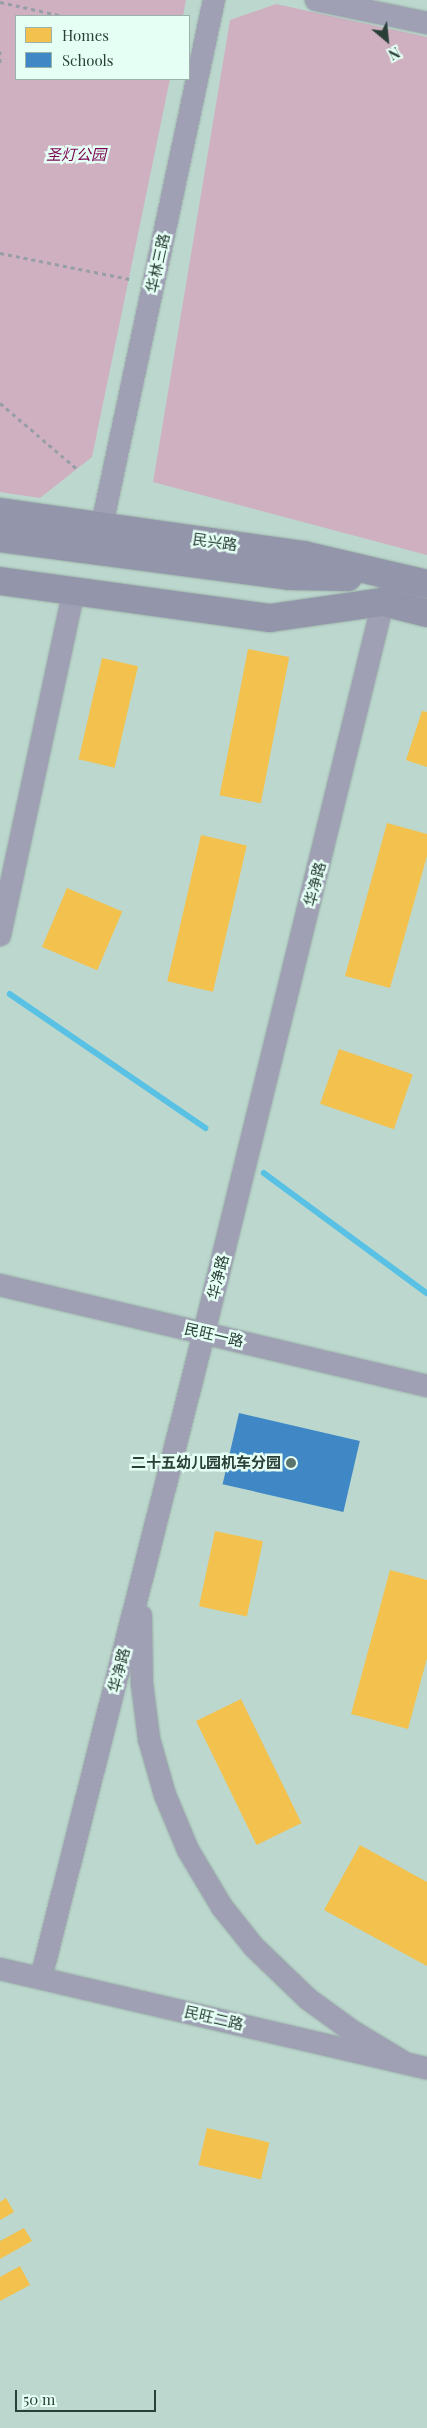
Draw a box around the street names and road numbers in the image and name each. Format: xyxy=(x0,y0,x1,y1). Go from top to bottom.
street label: 华林三路 xyxy=(143,232,173,294)
street label: 民兴路 xyxy=(191,530,239,554)
street label: 华净路 xyxy=(301,860,329,908)
street label: 华净路 xyxy=(204,1253,232,1301)
street label: 民旺一路 xyxy=(183,1319,245,1351)
street label: 华净路 xyxy=(105,1646,133,1694)
street label: 民旺二路 xyxy=(183,2002,245,2034)

